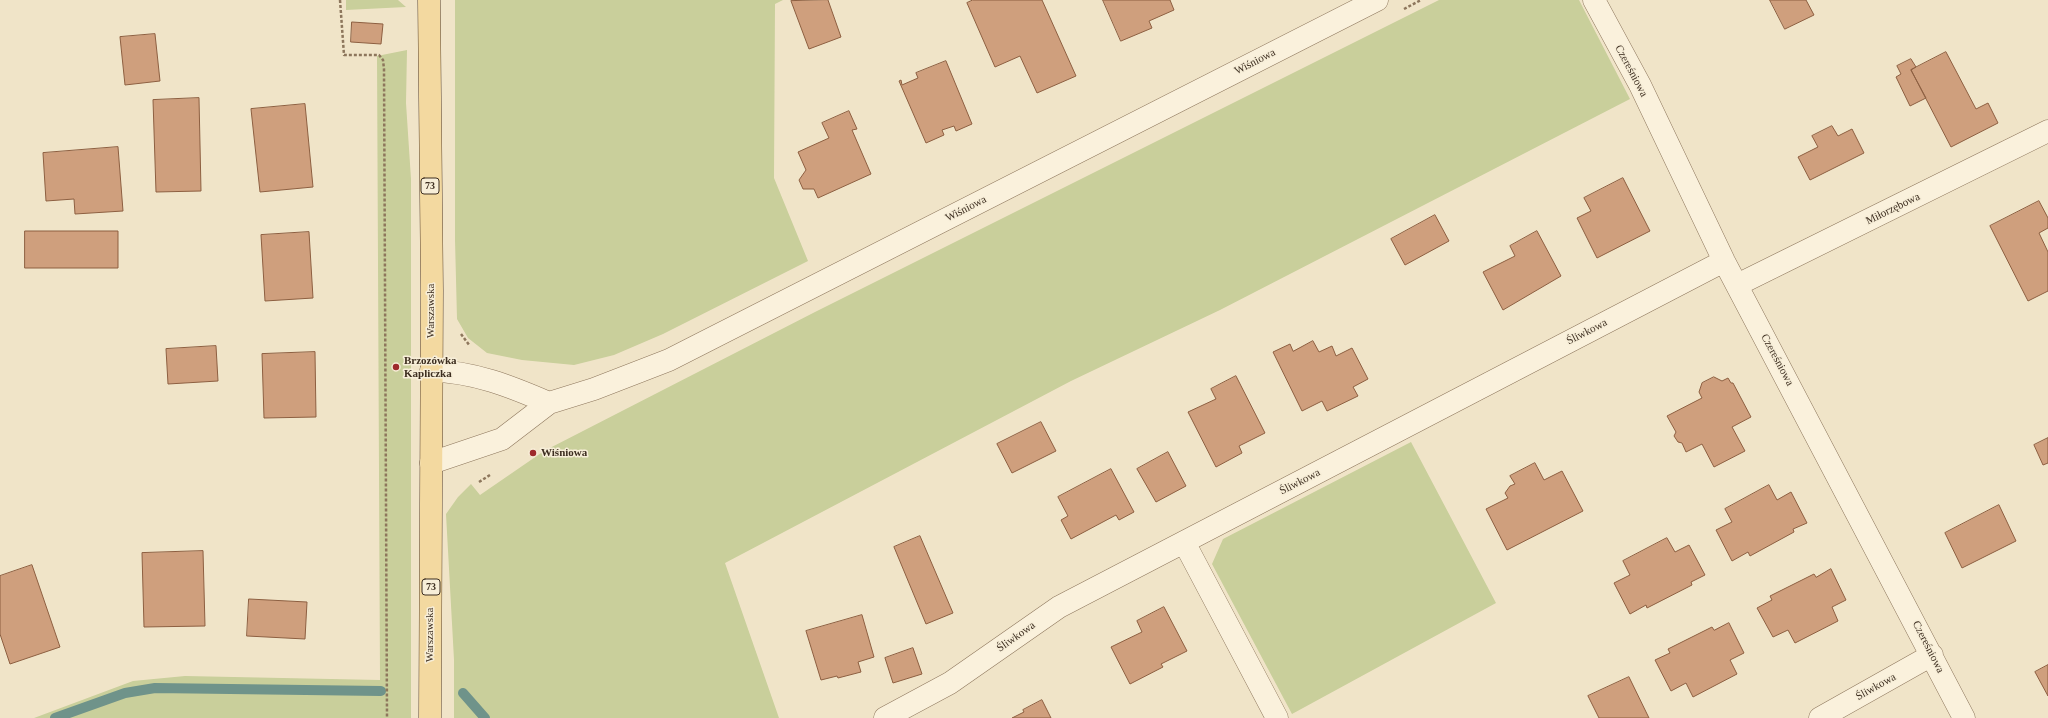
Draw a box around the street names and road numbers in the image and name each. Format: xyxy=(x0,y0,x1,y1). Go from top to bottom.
street label: Czereśniowa xyxy=(1612,43,1650,99)
street label: Wiśniowa xyxy=(1232,46,1278,78)
road number: 73 xyxy=(421,178,439,194)
street label: Miłorzębowa xyxy=(1864,190,1922,228)
street label: Wiśniowa xyxy=(943,193,989,225)
street label: Warszawska xyxy=(424,284,438,338)
street label: Śliwkowa xyxy=(1564,316,1610,348)
street label: Czereśniowa xyxy=(1758,332,1796,388)
street label: Śliwkowa xyxy=(1277,466,1323,498)
road number: 73 xyxy=(422,579,440,595)
street label: Warszawska xyxy=(423,608,437,662)
street label: Śliwkowa xyxy=(994,619,1038,655)
street label: Czereśniowa xyxy=(1909,619,1947,675)
street label: Śliwkowa xyxy=(1854,671,1898,703)

